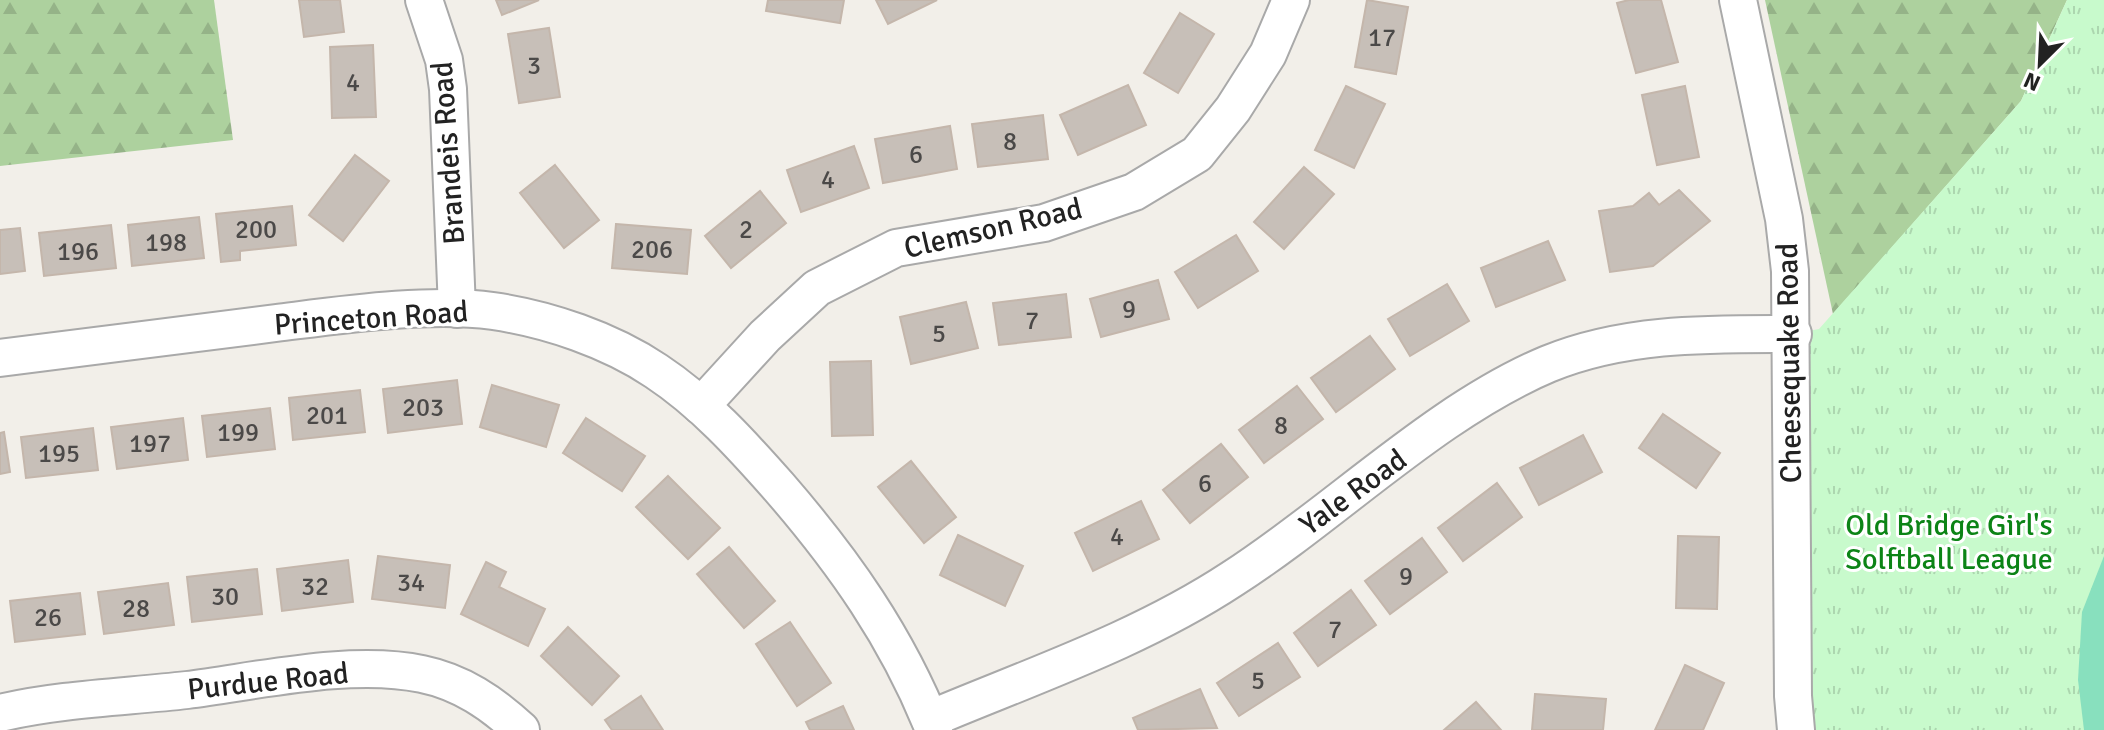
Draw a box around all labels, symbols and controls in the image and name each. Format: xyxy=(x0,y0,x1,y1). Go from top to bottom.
house number: 17 xyxy=(1368,22,1396,54)
north arrow xyxy=(2000,24,2080,104)
house number: 3 xyxy=(527,50,541,82)
street label: Brandeis Road xyxy=(424,60,473,246)
text: N xyxy=(2020,66,2045,97)
house number: 4 xyxy=(346,67,360,99)
house number: 8 xyxy=(1003,126,1017,158)
house number: 6 xyxy=(909,139,923,171)
house number: 4 xyxy=(821,164,835,196)
street label: Clemson Road xyxy=(901,190,1086,267)
house number: 200 xyxy=(235,214,277,246)
house number: 2 xyxy=(739,214,753,246)
house number: 198 xyxy=(145,227,187,259)
house number: 206 xyxy=(631,234,673,266)
house number: 196 xyxy=(57,236,99,268)
street label: Cheesequake Road xyxy=(1769,242,1810,483)
street label: Princeton Road xyxy=(273,293,469,344)
house number: 9 xyxy=(1122,294,1136,326)
house number: 7 xyxy=(1025,305,1039,337)
house number: 5 xyxy=(932,318,946,350)
house number: 203 xyxy=(402,392,444,424)
house number: 201 xyxy=(306,400,348,432)
house number: 8 xyxy=(1274,410,1288,442)
house number: 199 xyxy=(217,417,259,449)
house number: 197 xyxy=(129,428,171,460)
house number: 195 xyxy=(38,438,80,470)
street label: Yale Road xyxy=(1293,441,1414,544)
house number: 6 xyxy=(1198,468,1212,500)
park label: Old Bridge Girl's Solftball League xyxy=(1845,507,2053,578)
house number: 4 xyxy=(1110,521,1124,553)
house number: 9 xyxy=(1399,561,1413,593)
house number: 34 xyxy=(397,567,425,599)
house number: 32 xyxy=(301,571,329,603)
house number: 30 xyxy=(211,581,239,613)
house number: 28 xyxy=(122,593,150,625)
house number: 26 xyxy=(34,602,62,634)
house number: 7 xyxy=(1328,614,1342,646)
street label: Purdue Road xyxy=(186,655,350,708)
house number: 5 xyxy=(1251,665,1265,697)

